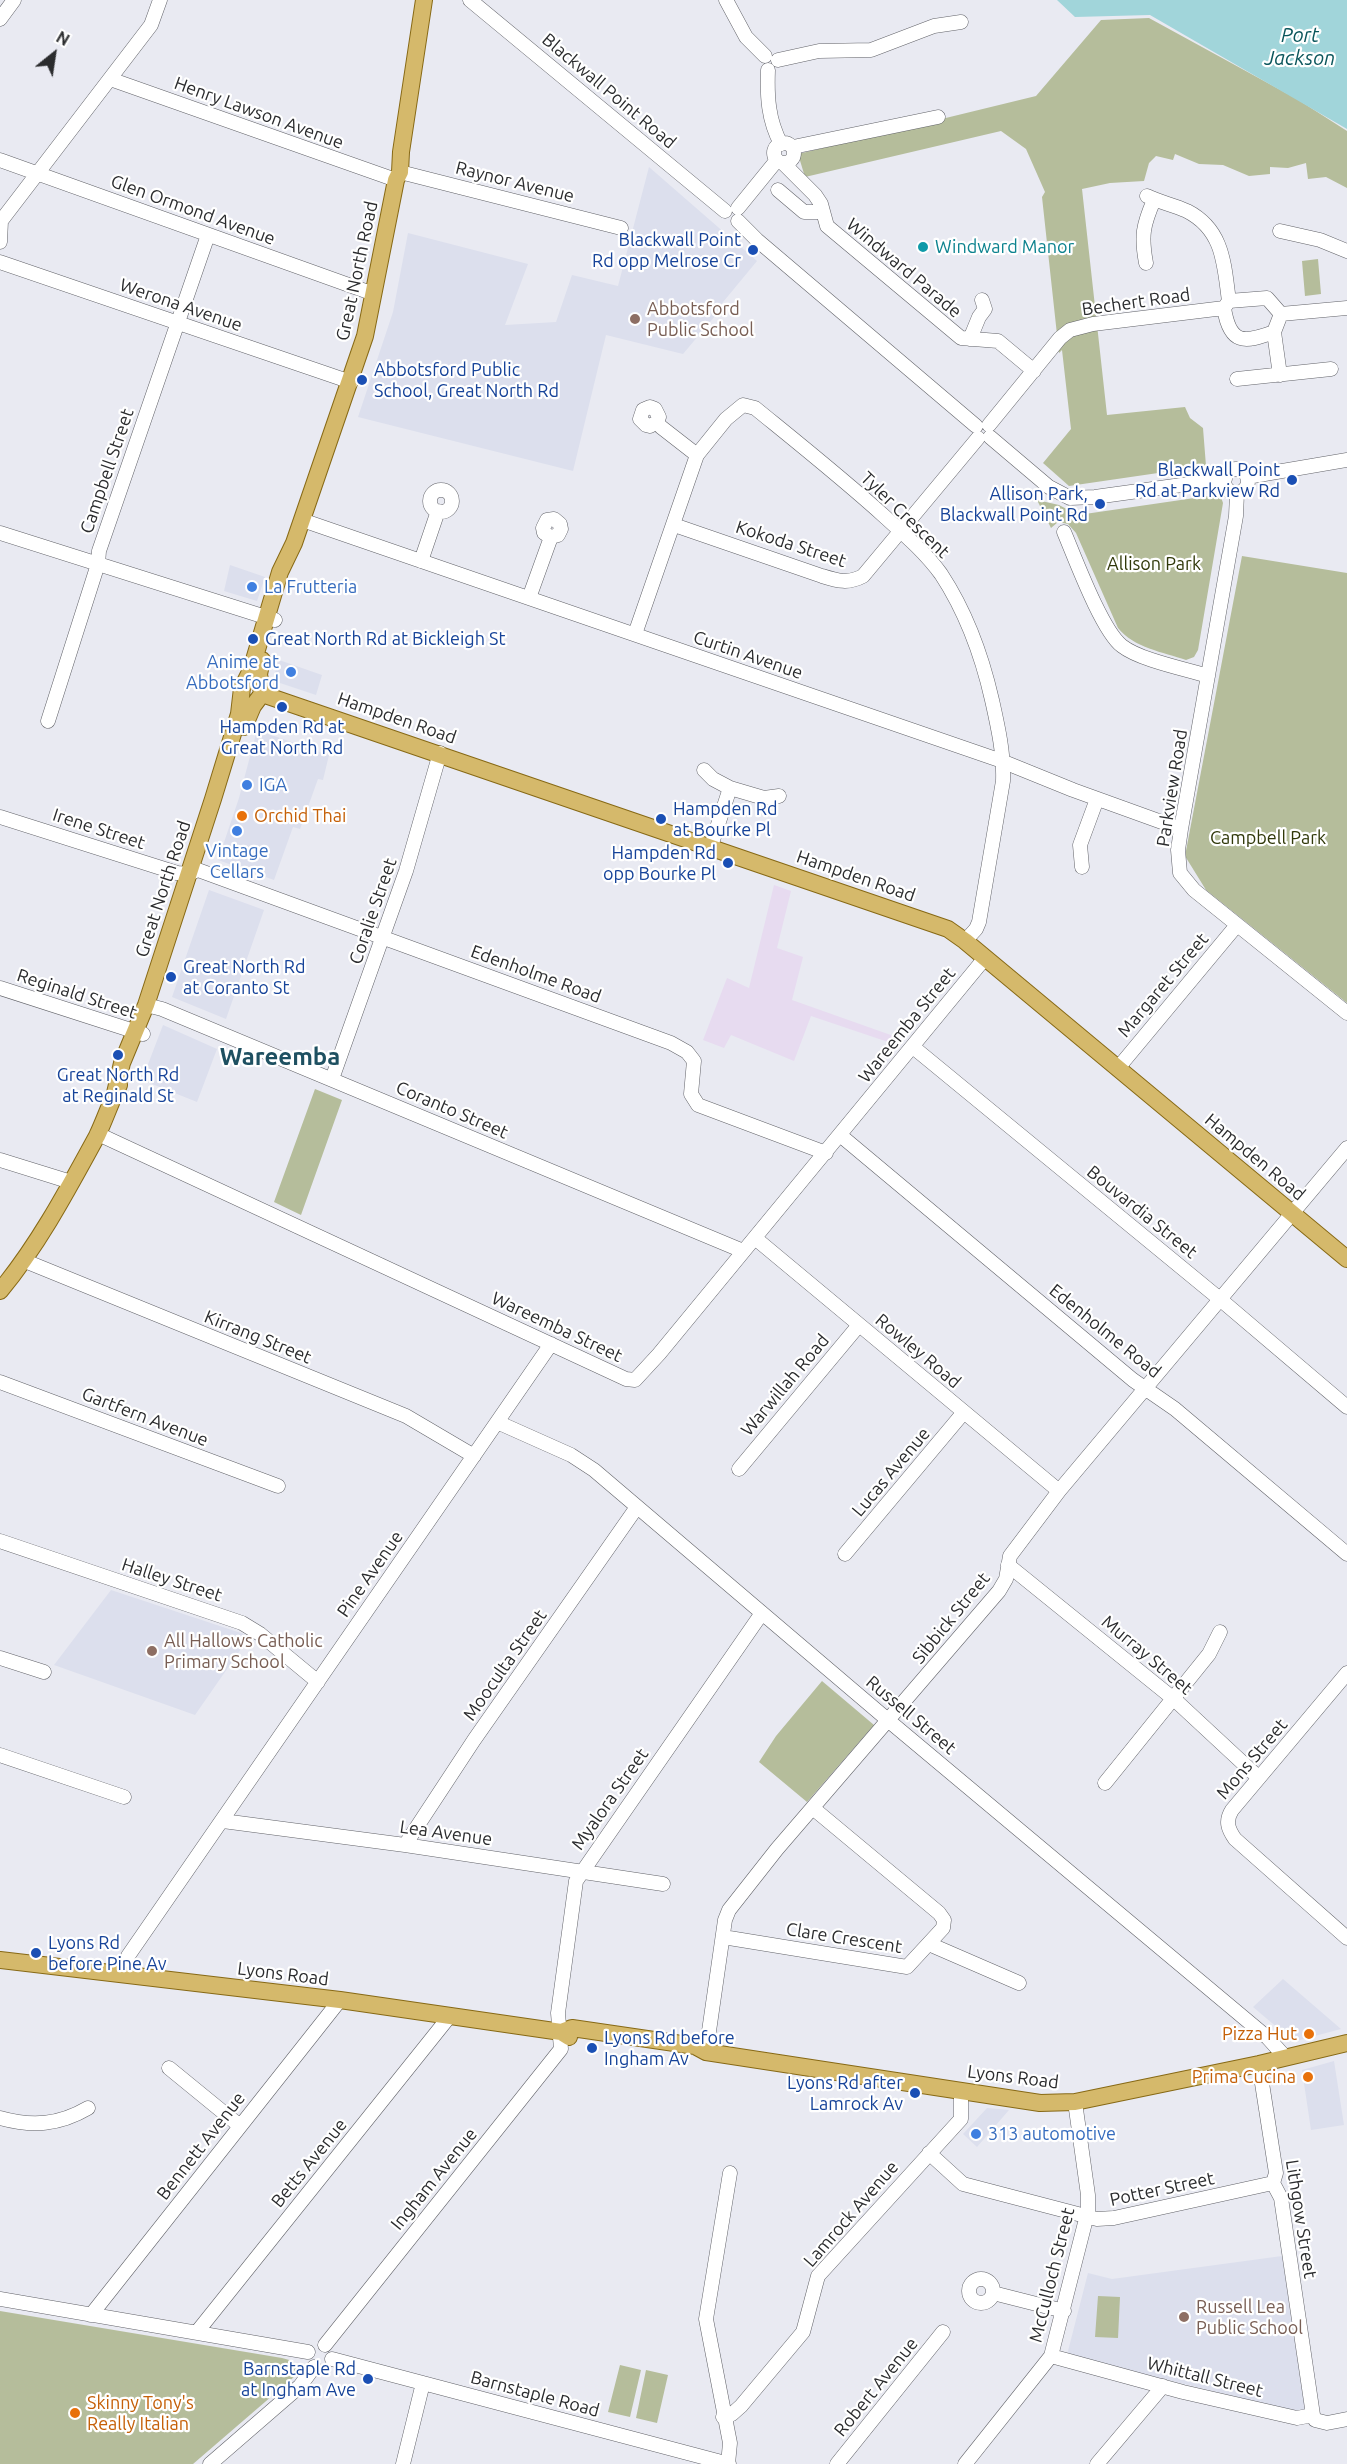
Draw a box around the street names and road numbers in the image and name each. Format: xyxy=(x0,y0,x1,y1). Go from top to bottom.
street label: Blackwall Point Road xyxy=(538,29,680,153)
street label: Henry Lawson Avenue xyxy=(171,72,347,154)
street label: Raynor Avenue xyxy=(453,157,577,207)
street label: Glen Ormond Avenue xyxy=(108,170,278,250)
street label: Great North Road xyxy=(332,199,382,343)
street label: Windward Parade xyxy=(842,214,966,322)
street label: Werona Avenue xyxy=(117,274,245,336)
street label: Bechert Road xyxy=(1080,284,1192,320)
street label: Campbell Street xyxy=(76,406,138,536)
street label: Tyler Crescent xyxy=(856,467,954,563)
street label: Kokoda Street xyxy=(733,516,849,572)
street label: Curtin Avenue xyxy=(690,626,806,684)
street label: Hampden Road xyxy=(335,688,459,748)
street label: Parkview Road xyxy=(1152,728,1192,848)
street label: Irene Street xyxy=(50,804,148,854)
street label: Great North Road xyxy=(131,818,195,960)
street label: Hampden Road xyxy=(794,846,918,906)
street label: Coralie Street xyxy=(345,855,401,967)
street label: Margaret Street xyxy=(1113,928,1213,1042)
street label: Edenholme Road xyxy=(468,940,604,1008)
street label: Wareemba Street xyxy=(854,963,960,1087)
street label: Reginald Street xyxy=(14,964,140,1024)
street label: Coranto Street xyxy=(393,1077,511,1143)
street label: Hampden Road xyxy=(1200,1109,1310,1205)
street label: Bouvardia Street xyxy=(1083,1161,1201,1263)
street label: Edenholme Road xyxy=(1045,1279,1165,1383)
street label: Wareemba Street xyxy=(488,1287,626,1367)
street label: Kirrang Street xyxy=(201,1306,315,1368)
street label: Rowley Road xyxy=(871,1309,965,1393)
street label: Warwillah Road xyxy=(736,1330,834,1440)
street label: Gartfern Avenue xyxy=(79,1383,211,1451)
street label: Lucas Avenue xyxy=(848,1423,934,1521)
street label: Pine Avenue xyxy=(332,1527,408,1621)
street label: Halley Street xyxy=(119,1554,225,1606)
street label: Sibbick Street xyxy=(908,1568,994,1668)
street label: Mooculta Street xyxy=(459,1605,551,1725)
street label: Murray Street xyxy=(1097,1611,1197,1699)
street label: Russell Street xyxy=(862,1671,960,1759)
street label: Mons Street xyxy=(1212,1714,1292,1804)
street label: Myalora Street xyxy=(567,1744,653,1854)
street label: Lea Avenue xyxy=(398,1816,494,1850)
street label: Clare Crescent xyxy=(784,1918,904,1958)
street label: Lyons Road xyxy=(236,1958,330,1990)
street label: Lyons Road xyxy=(966,2061,1060,2093)
street label: Bennett Avenue xyxy=(152,2088,250,2204)
street label: Betts Avenue xyxy=(267,2114,351,2212)
street label: Ingham Avenue xyxy=(386,2124,482,2234)
street label: Lamrock Avenue xyxy=(799,2157,903,2271)
street label: Lithgow Street xyxy=(1281,2158,1321,2280)
street label: Potter Street xyxy=(1108,2167,1216,2211)
street label: McCulloch Street xyxy=(1025,2205,1079,2345)
street label: Robert Avenue xyxy=(830,2333,922,2441)
street label: Whittall Street xyxy=(1145,2352,1265,2402)
street label: Barnstaple Road xyxy=(468,2366,602,2422)

